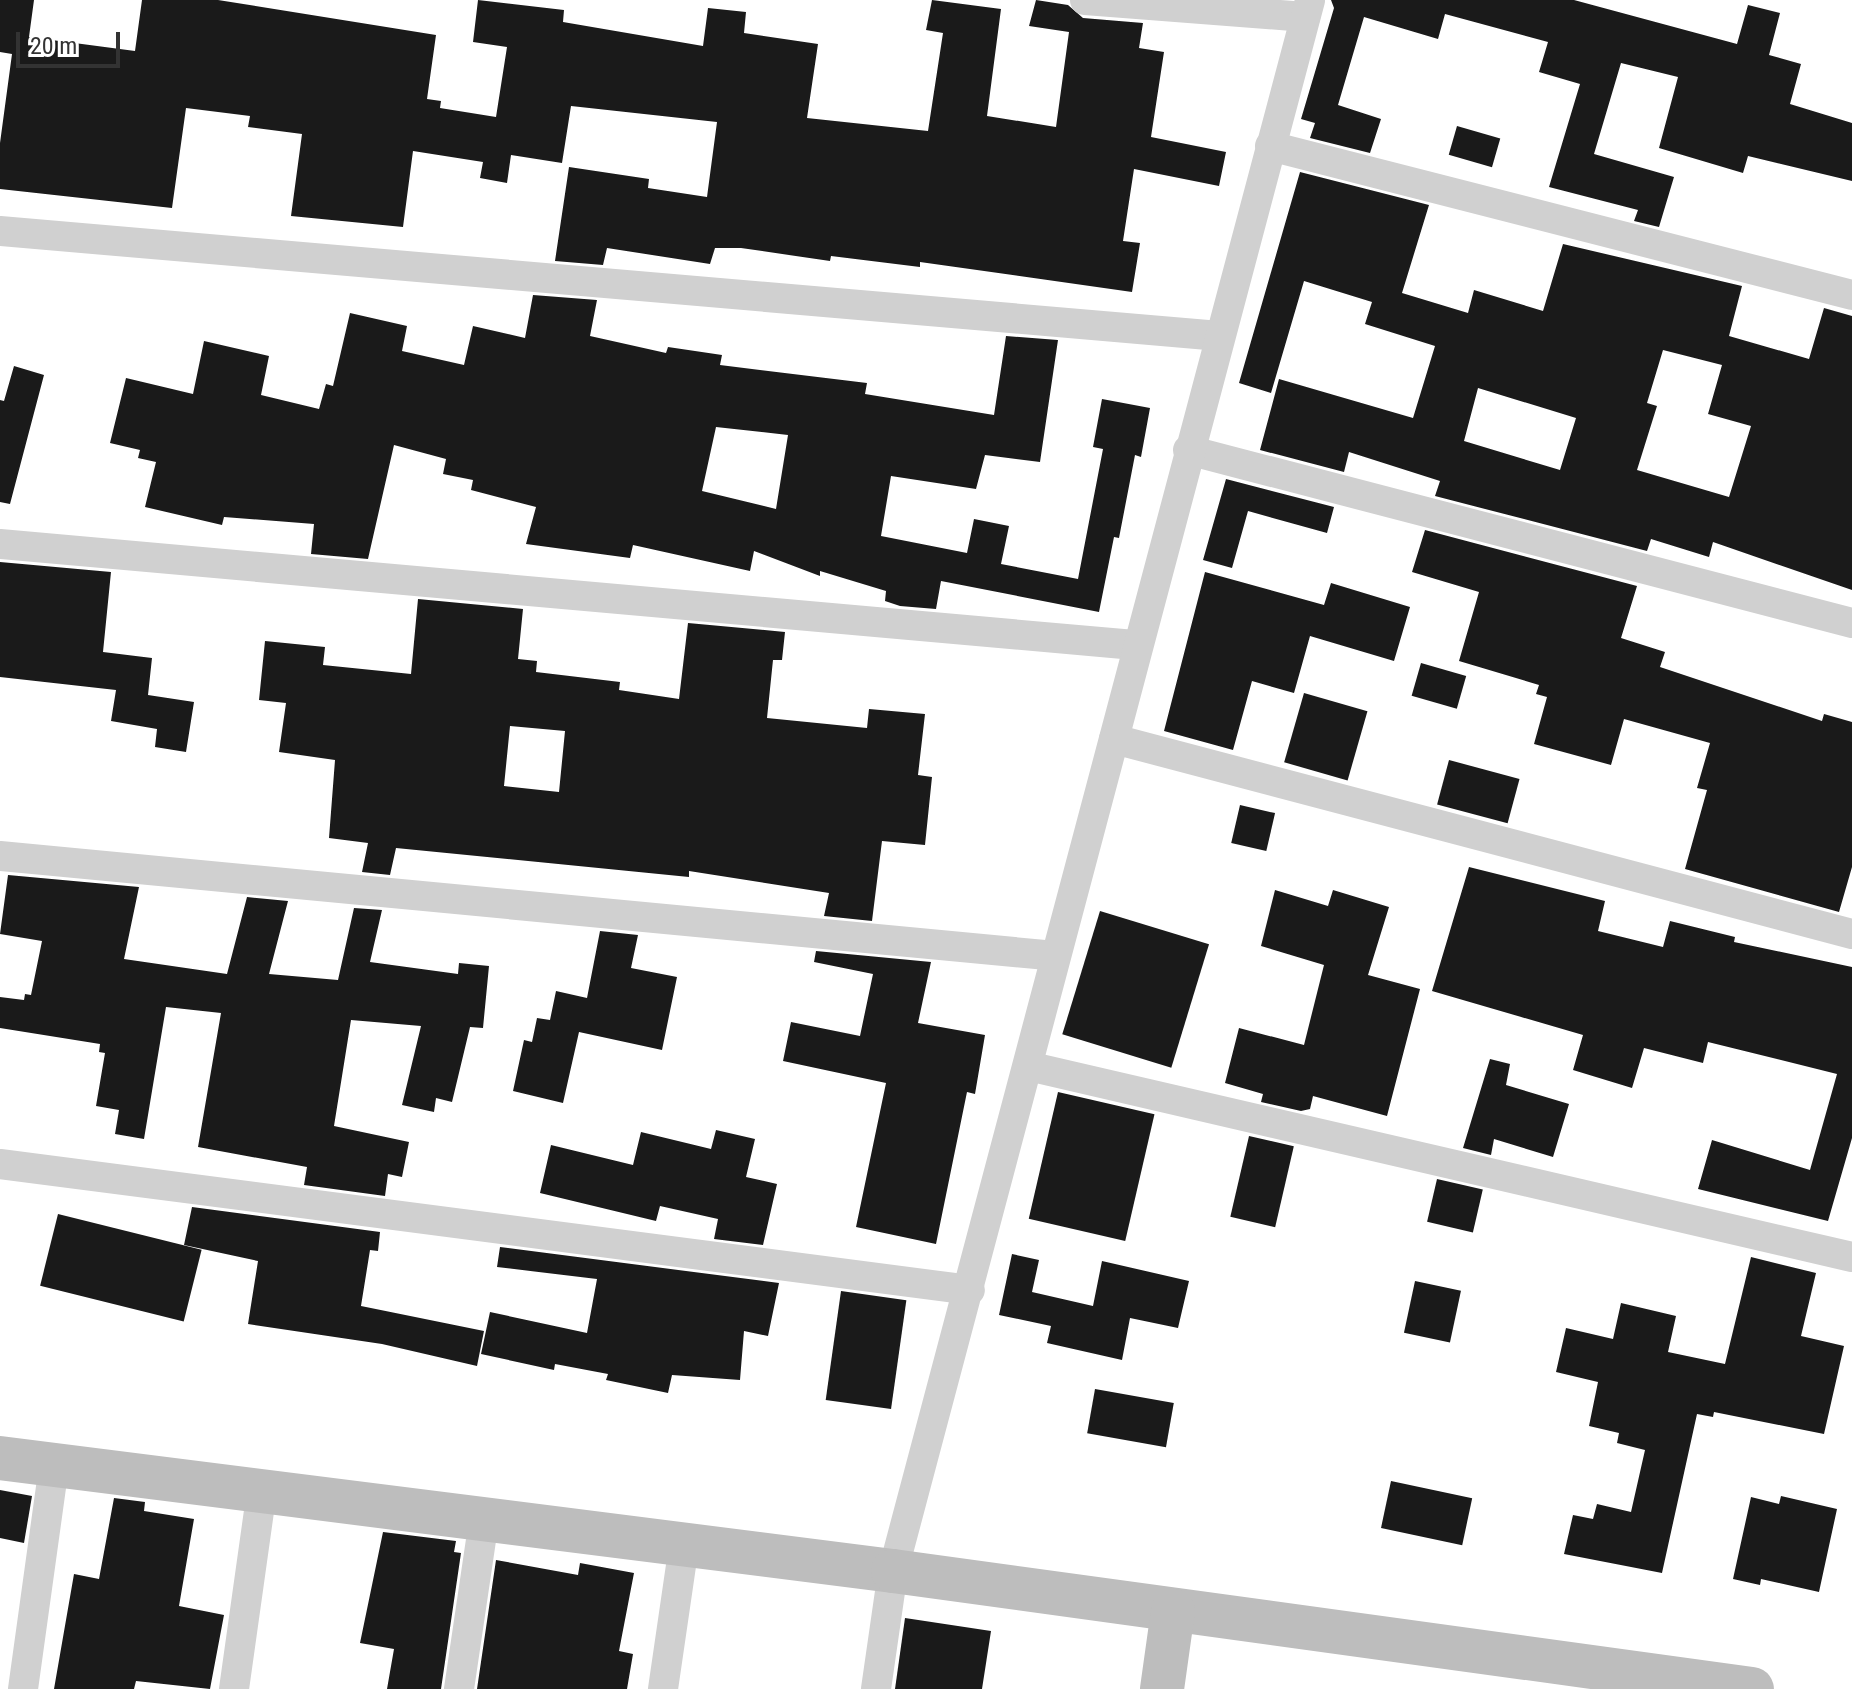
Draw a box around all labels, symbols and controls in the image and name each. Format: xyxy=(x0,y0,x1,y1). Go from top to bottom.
scale bar xyxy=(20,16,124,66)
text: 20 m xyxy=(30,32,77,60)

